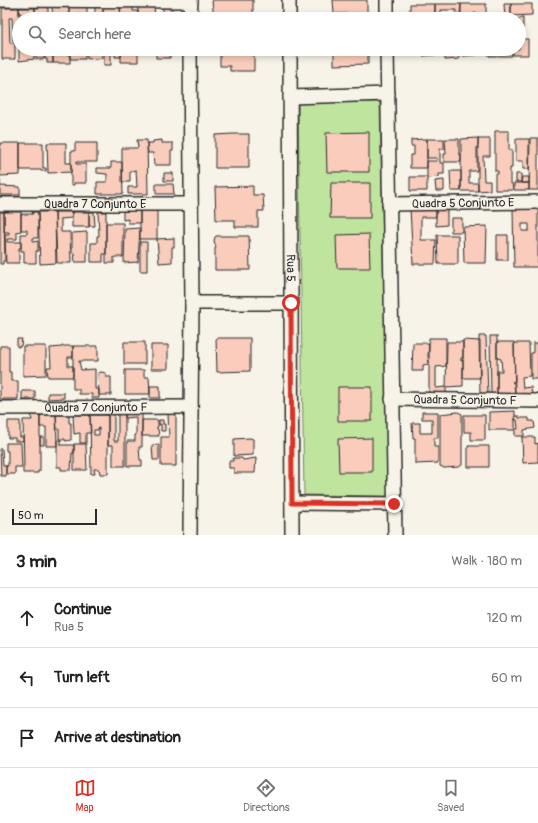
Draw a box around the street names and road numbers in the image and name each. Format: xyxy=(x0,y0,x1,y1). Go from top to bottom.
street label: Quadra 5 Conjunto E xyxy=(412,195,514,211)
street label: Quadra 7 Conjunto E xyxy=(44,197,146,212)
street label: Rua 5 xyxy=(283,254,298,282)
street label: Quadra 5 Conjunto F xyxy=(413,392,517,408)
street label: Quadra 7 Conjunto F xyxy=(44,400,148,415)

